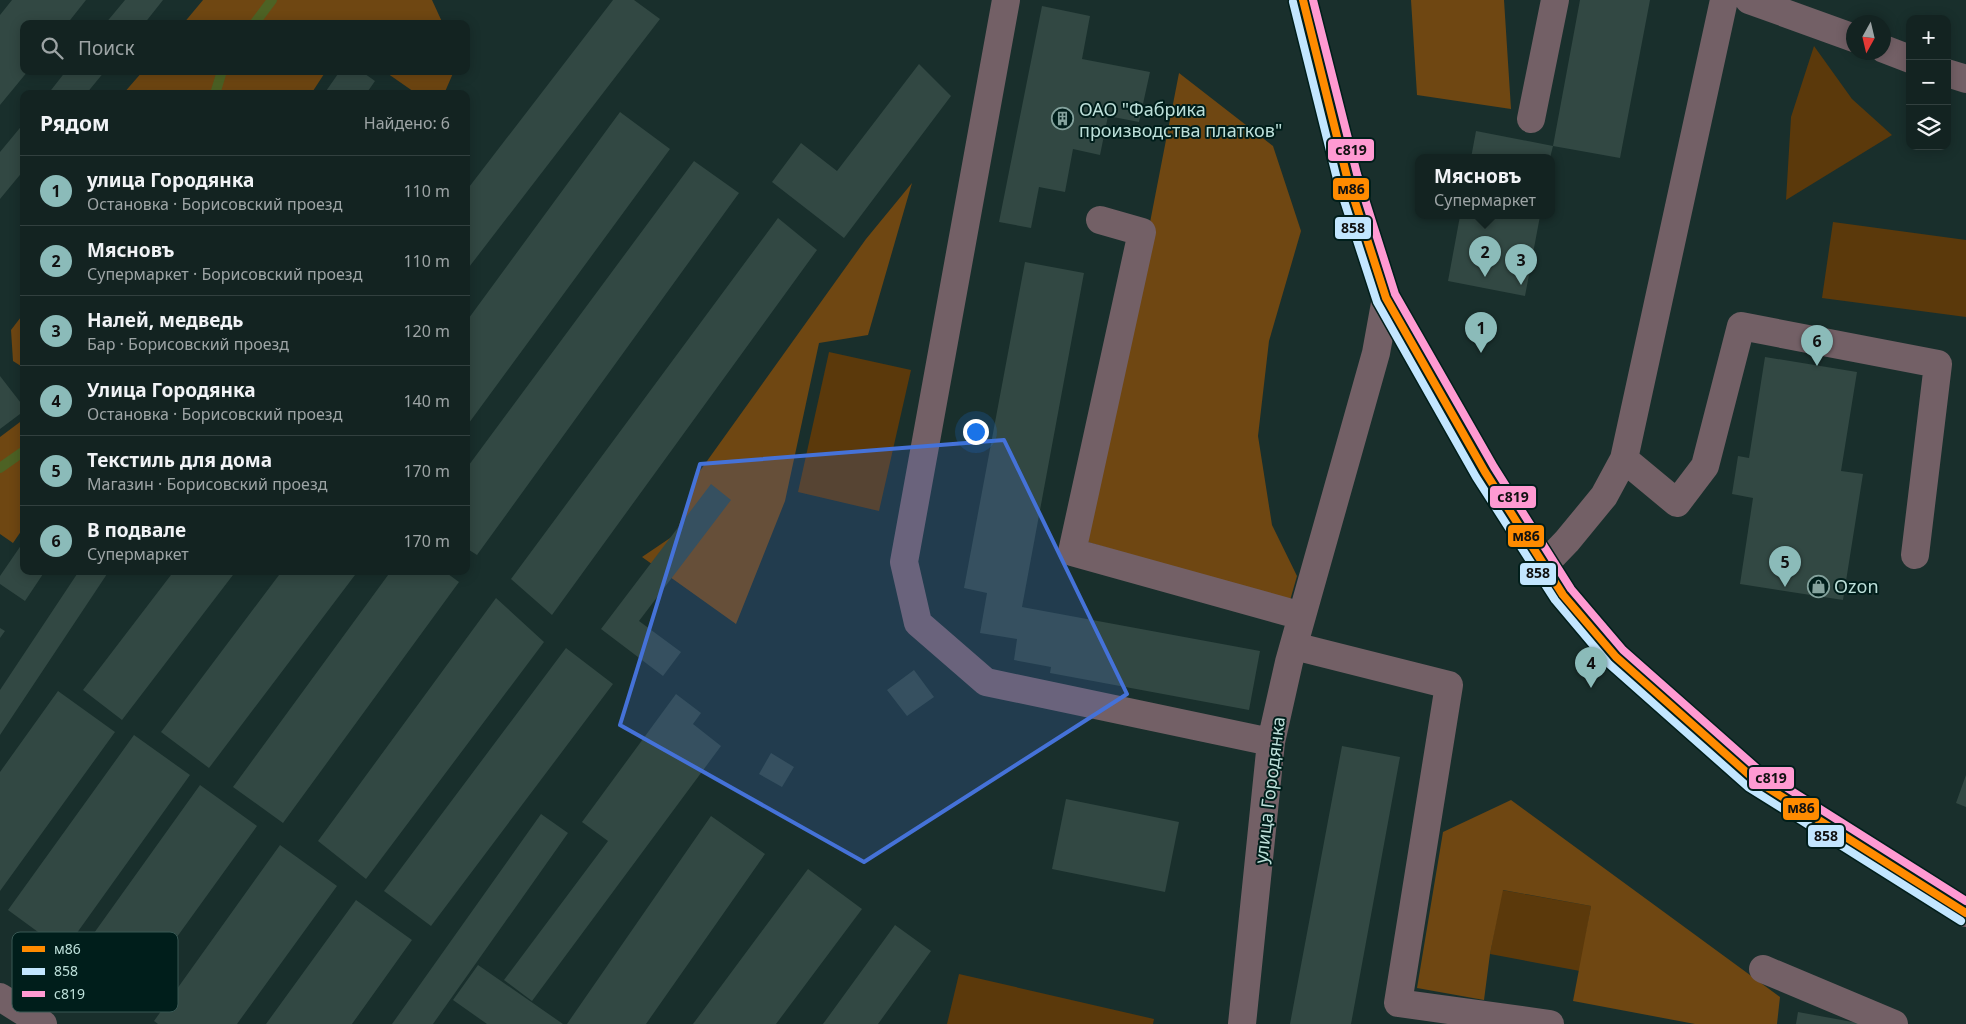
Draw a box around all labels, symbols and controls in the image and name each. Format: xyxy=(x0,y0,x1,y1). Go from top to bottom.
north arrow xyxy=(1846,15,1891,60)
map controls xyxy=(1906,15,1951,150)
button: + xyxy=(1906,15,1951,60)
search box xyxy=(20,20,470,75)
icon: search xyxy=(38,34,66,62)
text: Поиск xyxy=(78,35,134,61)
button: − xyxy=(1906,60,1951,105)
place label: ОАО "Фабрика производства платков" xyxy=(1079,97,1282,142)
button: layers xyxy=(1906,105,1951,150)
building icon: ОАО "Фабрика производства платков" xyxy=(1051,107,1075,131)
text: Рядом xyxy=(40,109,110,137)
text: Найдено: 6 xyxy=(364,112,450,134)
line badge: с819 xyxy=(1327,138,1375,162)
text: с819 xyxy=(1335,140,1367,159)
popup xyxy=(1415,154,1555,219)
text: Мясновъ xyxy=(1434,163,1522,189)
text: улица Городянка xyxy=(87,167,254,193)
line badge: м86 xyxy=(1332,177,1370,201)
text: м86 xyxy=(1337,179,1365,198)
text: 1 xyxy=(51,180,61,202)
text: 110 m xyxy=(403,180,450,202)
text: Супермаркет xyxy=(1434,189,1536,211)
text: Остановка · Борисовский проезд xyxy=(87,193,342,215)
line badge: 858 xyxy=(1334,216,1372,240)
text: 858 xyxy=(1341,218,1365,237)
pin: 2 xyxy=(1469,236,1501,277)
text: Мясновъ xyxy=(87,237,175,263)
pin: 3 xyxy=(1505,244,1537,285)
text: 2 xyxy=(51,250,61,272)
text: 110 m xyxy=(403,250,450,272)
text: Супермаркет · Борисовский проезд xyxy=(87,263,362,285)
text: Налей, медведь xyxy=(87,307,244,333)
pin: 1 xyxy=(1465,312,1497,353)
text: 3 xyxy=(51,320,61,342)
text: 120 m xyxy=(403,320,450,342)
pin: 6 xyxy=(1801,325,1833,366)
text: Бар · Борисовский проезд xyxy=(87,333,289,355)
text: Улица Городянка xyxy=(87,377,256,403)
text: 4 xyxy=(51,390,61,412)
text: 140 m xyxy=(403,390,450,412)
text: Остановка · Борисовский проезд xyxy=(87,403,342,425)
your location xyxy=(963,419,989,445)
text: Текстиль для дома xyxy=(87,447,272,473)
text: 5 xyxy=(51,460,61,482)
text: 170 m xyxy=(403,460,450,482)
text: Магазин · Борисовский проезд xyxy=(87,473,327,495)
line badge: с819 xyxy=(1489,485,1537,509)
text: с819 xyxy=(1497,487,1529,506)
text: В подвале xyxy=(87,517,186,543)
line badge: м86 xyxy=(1507,524,1545,548)
text: м86 xyxy=(1512,526,1540,545)
text: 6 xyxy=(51,530,61,552)
text: 170 m xyxy=(403,530,450,552)
text: Супермаркет xyxy=(87,543,189,565)
pin: 5 xyxy=(1769,546,1801,587)
line badge: 858 xyxy=(1519,562,1557,586)
text: 858 xyxy=(1526,563,1550,582)
shop icon: Ozon xyxy=(1806,574,1830,598)
place label: Ozon xyxy=(1834,574,1879,598)
pin: 4 xyxy=(1575,647,1607,688)
street label: улица Городянка xyxy=(1248,715,1290,865)
line badge: с819 xyxy=(1748,766,1795,790)
text: с819 xyxy=(1755,768,1787,787)
line badge: м86 xyxy=(1782,797,1820,821)
text: м86 xyxy=(1787,798,1815,817)
line badge: 858 xyxy=(1807,824,1845,848)
text: 858 xyxy=(1814,826,1838,845)
legend xyxy=(12,932,178,1012)
text: м86 xyxy=(54,939,81,958)
text: 858 xyxy=(54,961,78,980)
text: с819 xyxy=(54,984,85,1003)

